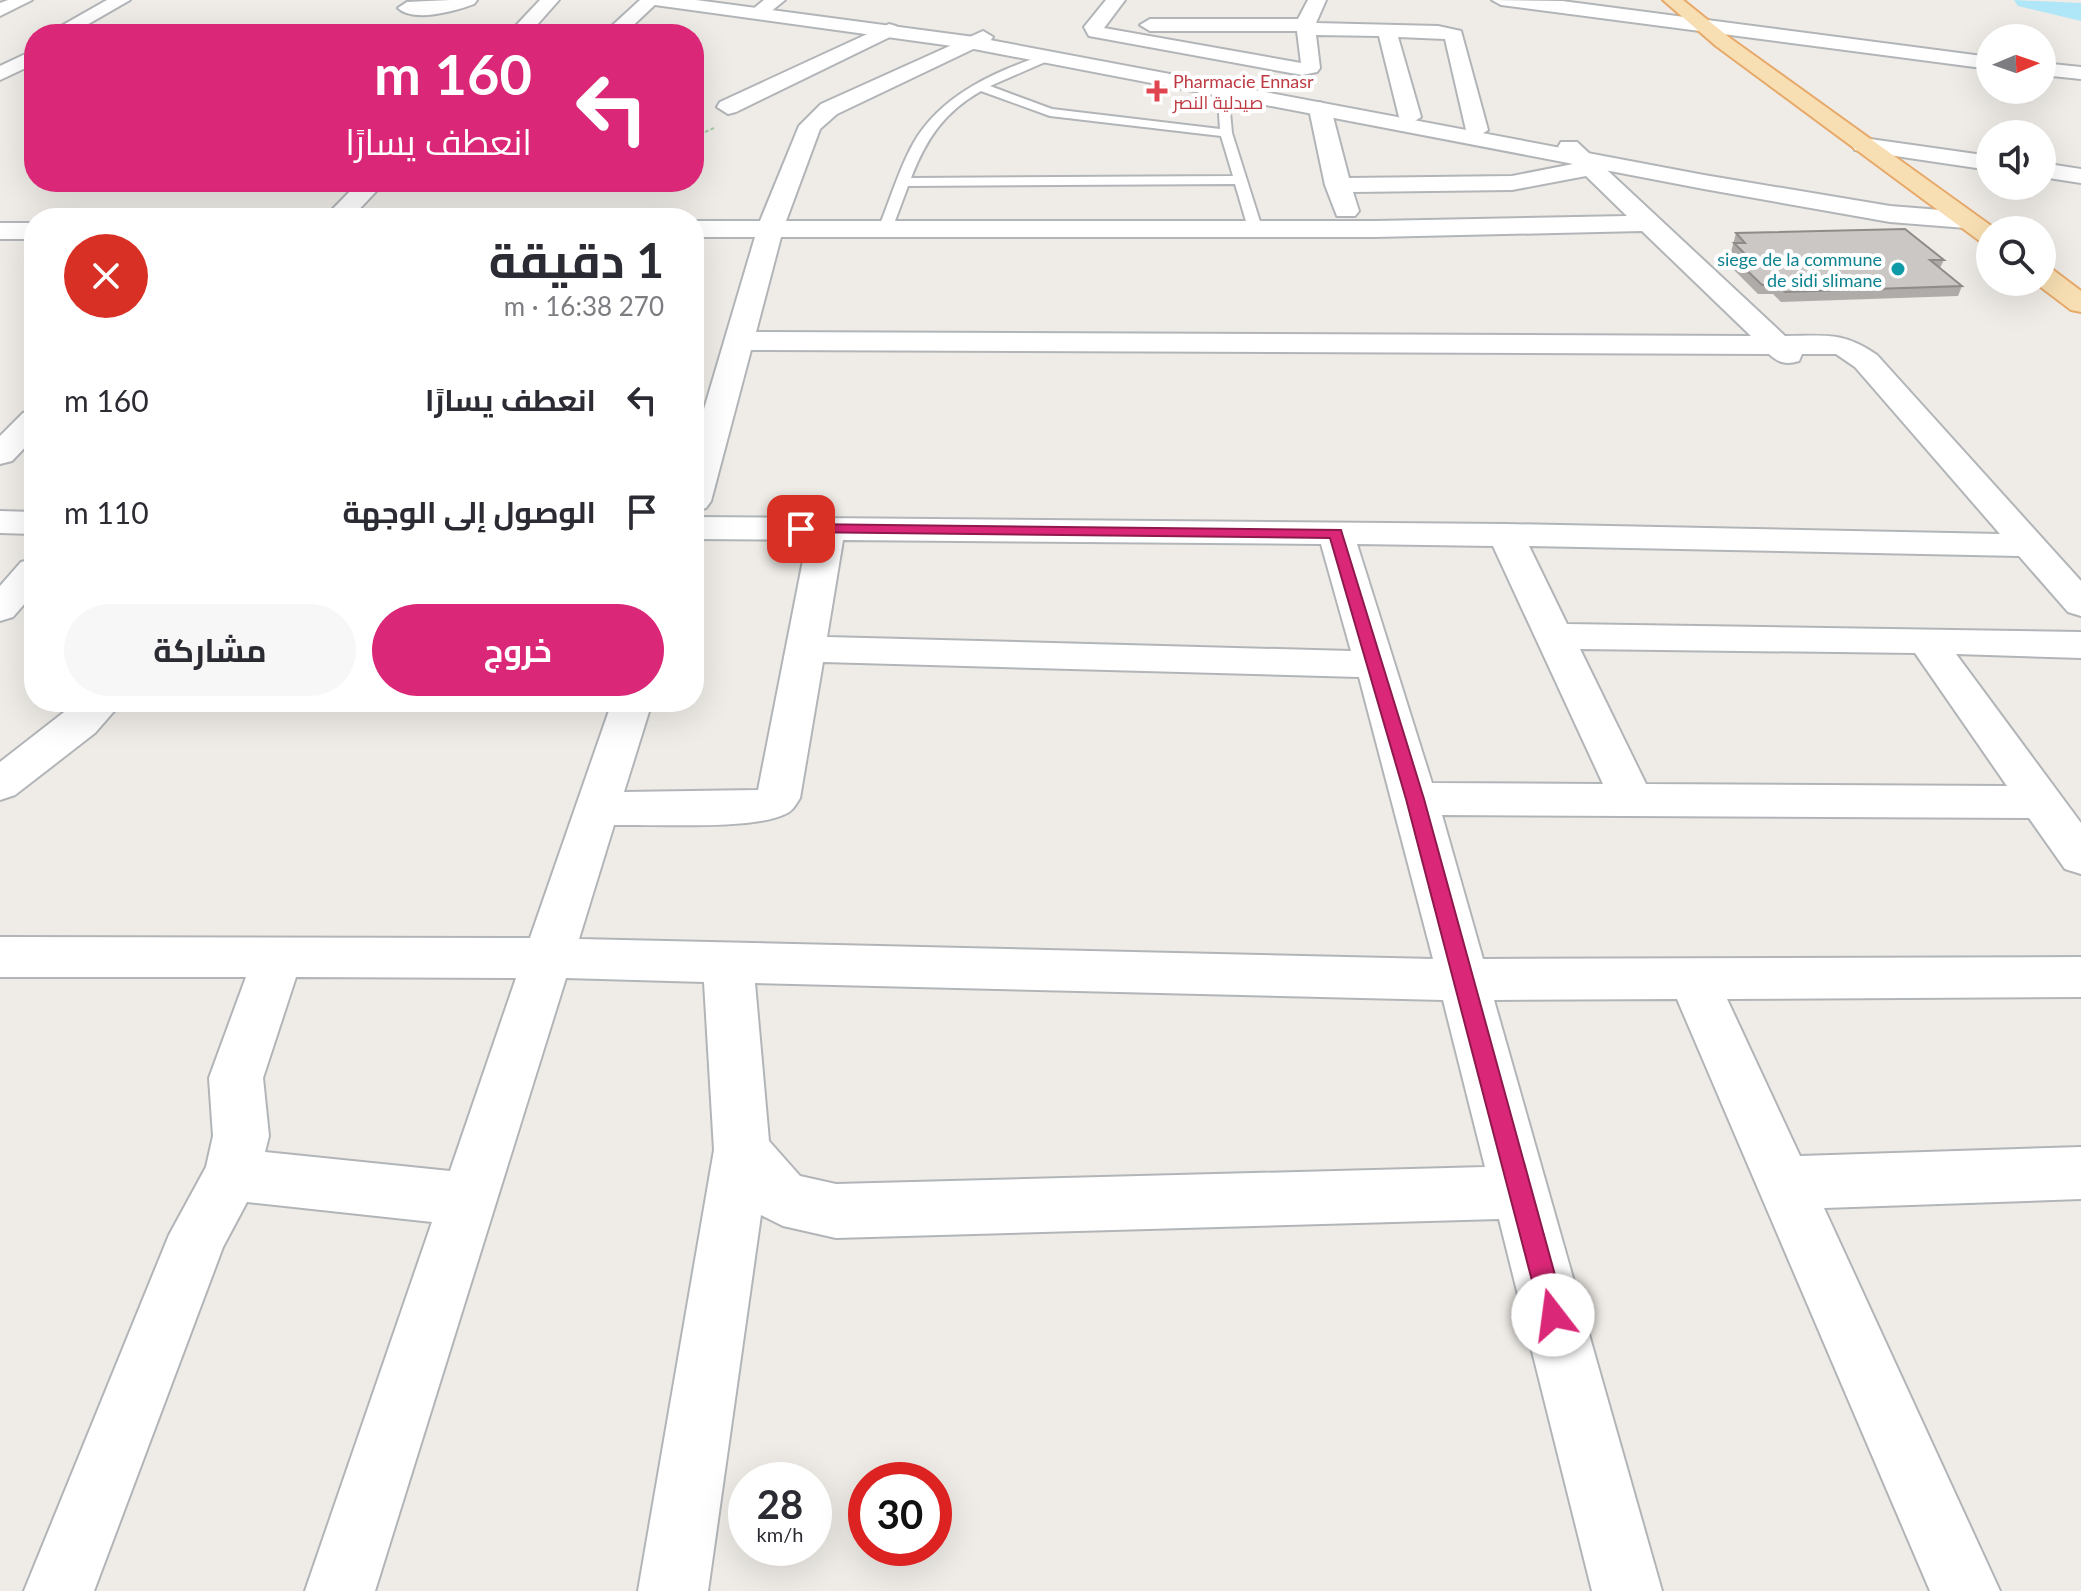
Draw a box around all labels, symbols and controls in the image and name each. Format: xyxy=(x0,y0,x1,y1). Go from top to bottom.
north arrow xyxy=(1976,24,2056,104)
map controls xyxy=(1976,24,2056,296)
text: 160 m xyxy=(374,40,532,107)
icon: left xyxy=(560,56,664,160)
place label: Pharmacie Ennasr صيدلية النصر xyxy=(1172,70,1314,114)
marker: Pharmacie Ennasr صيدلية النصر xyxy=(1148,82,1166,100)
text: انعطف يسارًا xyxy=(345,119,532,163)
button: sound xyxy=(1976,120,2056,200)
button: search xyxy=(1976,216,2056,296)
text: 1 دقيقة xyxy=(489,231,664,288)
button: close xyxy=(64,234,148,318)
place label: siege de la commune de sidi slimane xyxy=(1717,248,1882,291)
marker: siege de la commune de sidi slimane xyxy=(1889,260,1907,278)
text: 270 m · 16:38 xyxy=(504,290,664,322)
icon: left xyxy=(620,378,664,422)
text: انعطف يسارًا xyxy=(425,381,596,417)
text: 160 m xyxy=(64,382,149,418)
icon: arrive xyxy=(620,490,664,534)
text: الوصول إلى الوجهة xyxy=(342,493,596,529)
text: 110 m xyxy=(64,494,149,530)
pin xyxy=(767,495,835,563)
icon: arrive xyxy=(779,507,823,551)
button: مشاركة xyxy=(64,604,356,696)
button: خروج xyxy=(372,604,664,696)
position arrow xyxy=(1511,1273,1595,1357)
speed limit sign: 30 xyxy=(848,1462,952,1566)
text: 28 xyxy=(757,1480,803,1528)
text: km/h xyxy=(757,1522,803,1546)

